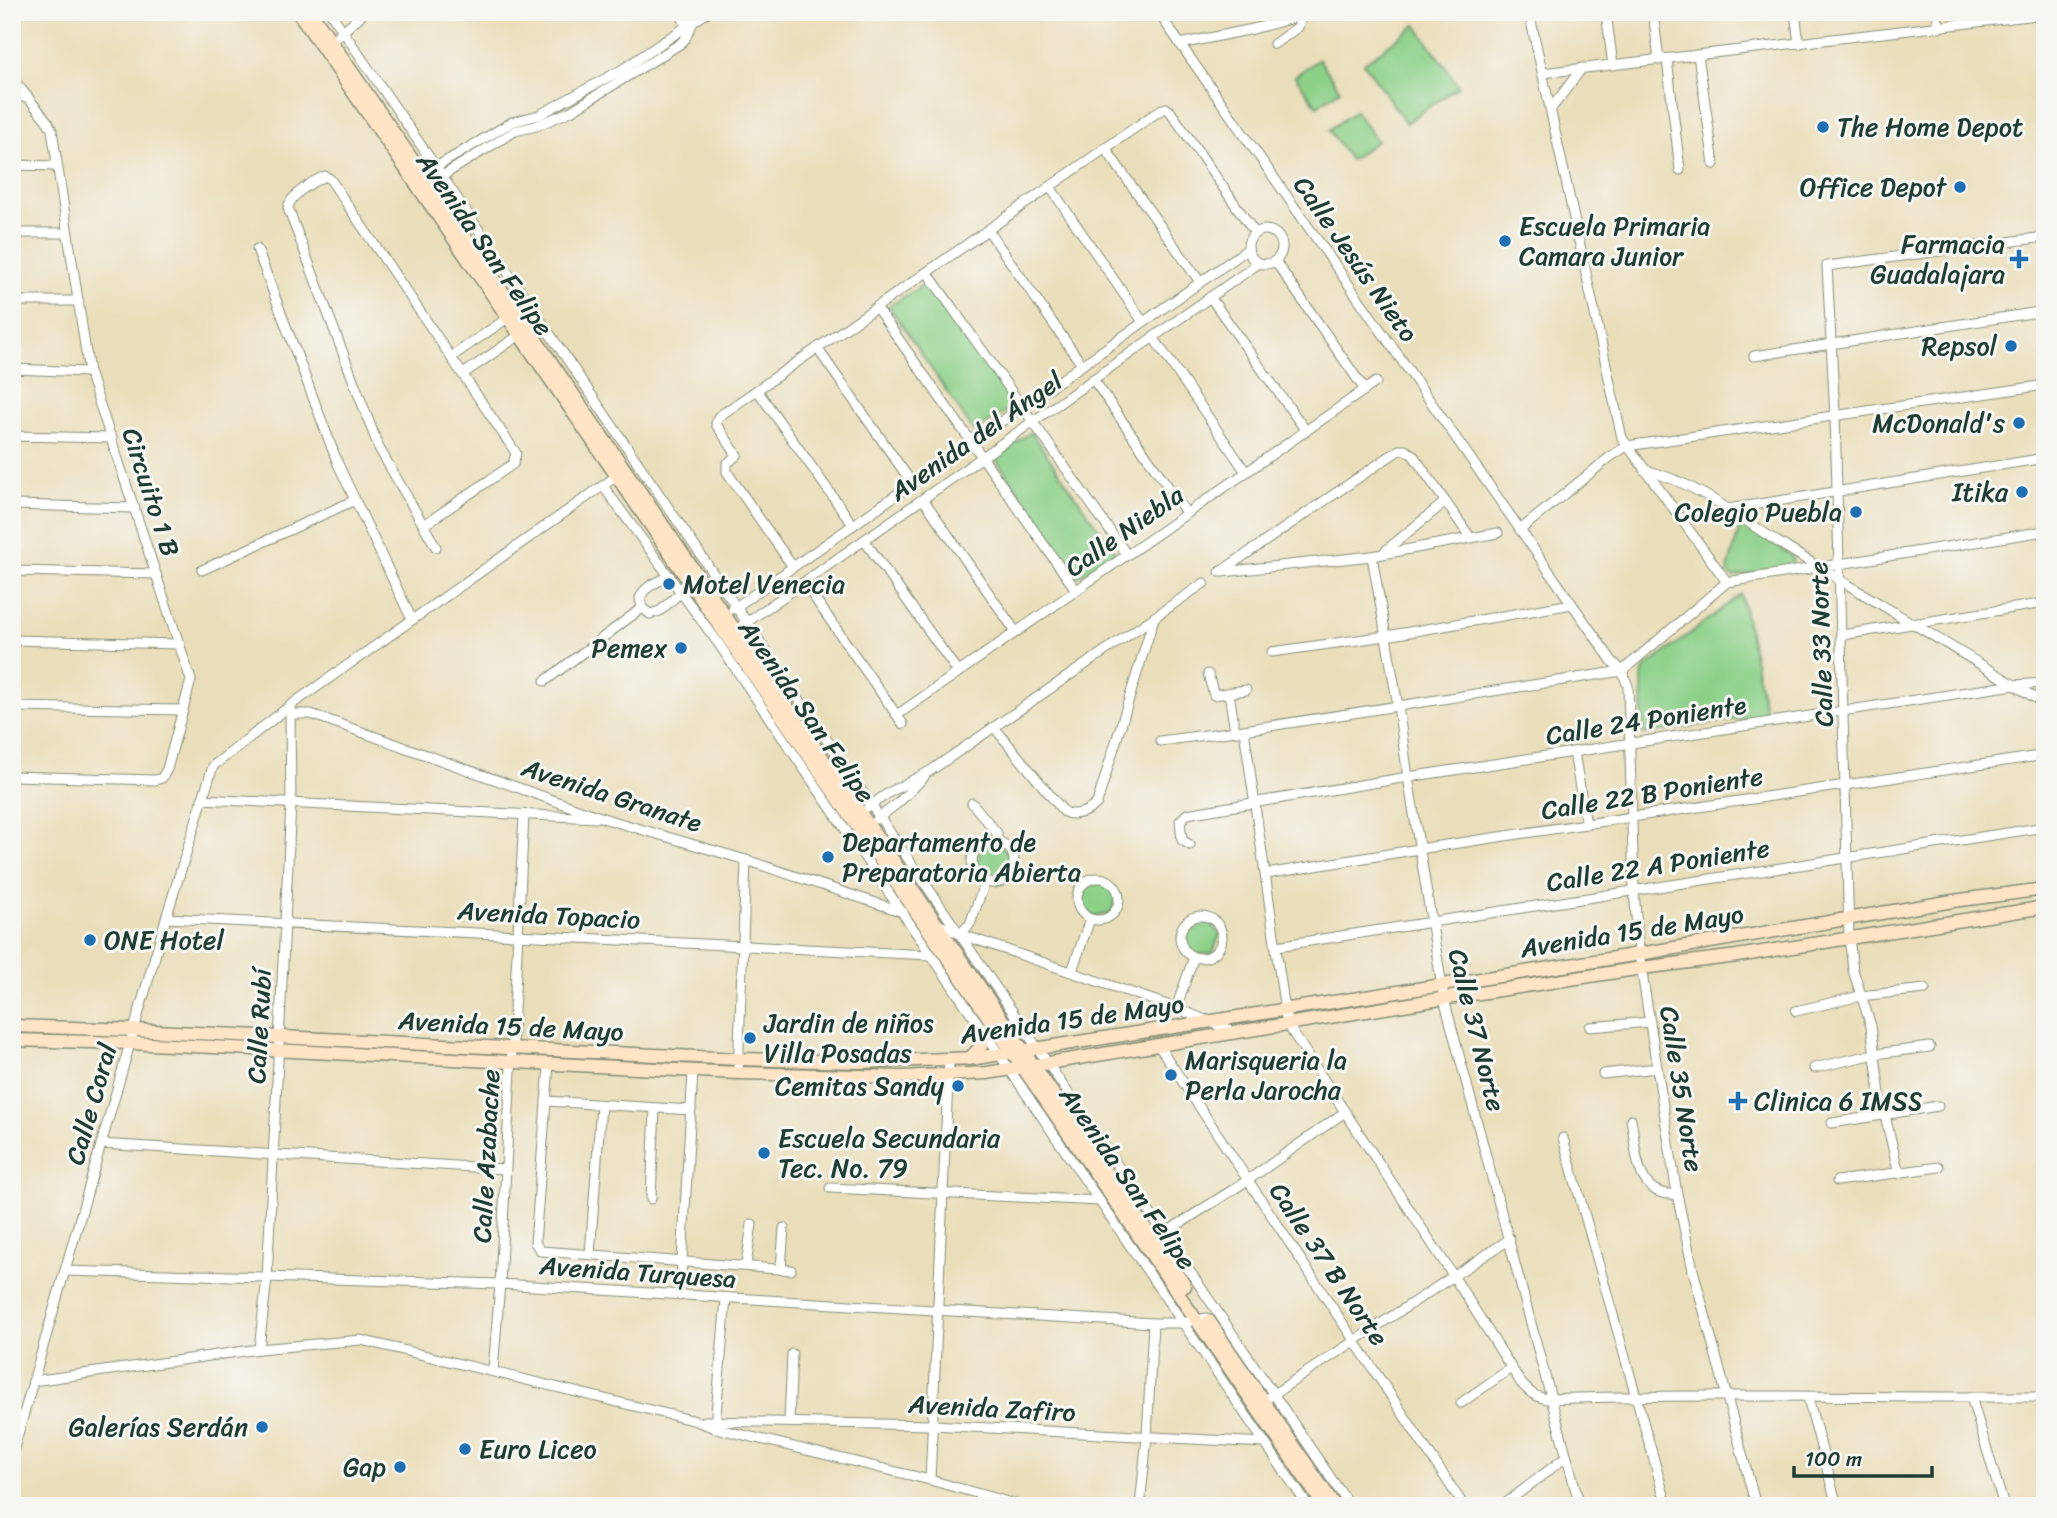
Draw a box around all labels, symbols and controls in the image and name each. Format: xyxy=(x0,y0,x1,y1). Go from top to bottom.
place label: The Home Depot xyxy=(1837,104,2023,150)
marker: The Home Depot xyxy=(1815,119,1831,135)
street label: Avenida San Felipe xyxy=(403,141,566,346)
place label: Office Depot xyxy=(1800,164,1948,210)
street label: Calle Jesús Nieto xyxy=(1281,166,1431,352)
marker: Office Depot xyxy=(1952,179,1968,195)
place label: Escuela Primaria Camara Junior xyxy=(1519,203,1710,279)
place label: Farmacia Guadalajara xyxy=(1870,221,2005,297)
marker: Escuela Primaria Camara Junior xyxy=(1497,233,1513,249)
marker: Farmacia Guadalajara xyxy=(2011,251,2027,267)
place label: Repsol xyxy=(1922,323,1998,369)
marker: Repsol xyxy=(2003,338,2019,354)
street label: Avenida del Ángel xyxy=(879,358,1073,514)
place label: McDonald's xyxy=(1872,400,2005,446)
marker: McDonald's xyxy=(2011,415,2027,431)
street label: Circuito 1 B xyxy=(109,422,193,562)
place label: Itika xyxy=(1951,469,2009,515)
street label: Calle Niebla xyxy=(1055,472,1194,589)
marker: Itika xyxy=(2014,484,2030,500)
place label: Colegio Puebla xyxy=(1675,489,1842,535)
marker: Colegio Puebla xyxy=(1848,504,1864,520)
street label: Calle 33 Norte xyxy=(1795,560,1847,728)
place label: Motel Venecia xyxy=(683,561,845,607)
marker: Motel Venecia xyxy=(661,576,677,592)
street label: Avenida San Felipe xyxy=(725,608,888,813)
place label: Pemex xyxy=(591,625,668,671)
marker: Pemex xyxy=(673,640,689,656)
street label: Calle 24 Poniente xyxy=(1542,681,1750,759)
street label: Avenida Granate xyxy=(515,744,709,846)
street label: Calle 22 B Poniente xyxy=(1538,753,1766,833)
place label: Departamento de Preparatoria Abierta xyxy=(842,819,1081,895)
street label: Calle 22 A Poniente xyxy=(1543,825,1773,905)
marker: Departamento de Preparatoria Abierta xyxy=(820,849,836,865)
street label: Avenida Topacio xyxy=(456,887,641,943)
street label: Avenida 15 de Mayo xyxy=(1516,891,1747,972)
place label: ONE Hotel xyxy=(104,917,224,963)
marker: ONE Hotel xyxy=(82,932,98,948)
street label: Calle 37 Norte xyxy=(1435,944,1519,1116)
street label: Calle Rubí xyxy=(233,965,285,1085)
street label: Avenida 15 de Mayo xyxy=(956,981,1187,1058)
street label: Avenida 15 de Mayo xyxy=(396,997,625,1055)
place label: Jardin de niños Villa Posadas xyxy=(763,1000,934,1076)
street label: Calle 35 Norte xyxy=(1646,1003,1718,1175)
marker: Jardin de niños Villa Posadas xyxy=(742,1030,758,1046)
street label: Calle Coral xyxy=(52,1037,130,1170)
place label: Marisqueria la Perla Jarocha xyxy=(1185,1037,1347,1113)
place label: Cemitas Sandy xyxy=(775,1063,945,1109)
marker: Marisqueria la Perla Jarocha xyxy=(1163,1067,1179,1083)
street label: Calle Azabache xyxy=(458,1068,514,1244)
street label: Avenida San Felipe xyxy=(1046,1075,1209,1280)
marker: Cemitas Sandy xyxy=(950,1078,966,1094)
place label: Clinica 6 IMSS xyxy=(1754,1078,1922,1124)
marker: Clinica 6 IMSS xyxy=(1728,1091,1748,1111)
place label: Escuela Secundaria Tec. No. 79 xyxy=(778,1115,1001,1191)
marker: Escuela Secundaria Tec. No. 79 xyxy=(756,1145,772,1161)
street label: Calle 37 B Norte xyxy=(1257,1172,1401,1356)
street label: Avenida Turquesa xyxy=(537,1242,738,1302)
street label: Avenida Zafiro xyxy=(906,1381,1077,1435)
place label: Galerías Serdán xyxy=(68,1404,248,1450)
marker: Galerías Serdán xyxy=(254,1419,270,1435)
place label: Euro Liceo xyxy=(479,1426,597,1472)
scale bar xyxy=(1794,1434,1933,1478)
text: 100 m xyxy=(1805,1440,1862,1478)
marker: Euro Liceo xyxy=(457,1441,473,1457)
place label: Gap xyxy=(343,1444,386,1490)
marker: Gap xyxy=(392,1459,408,1475)

